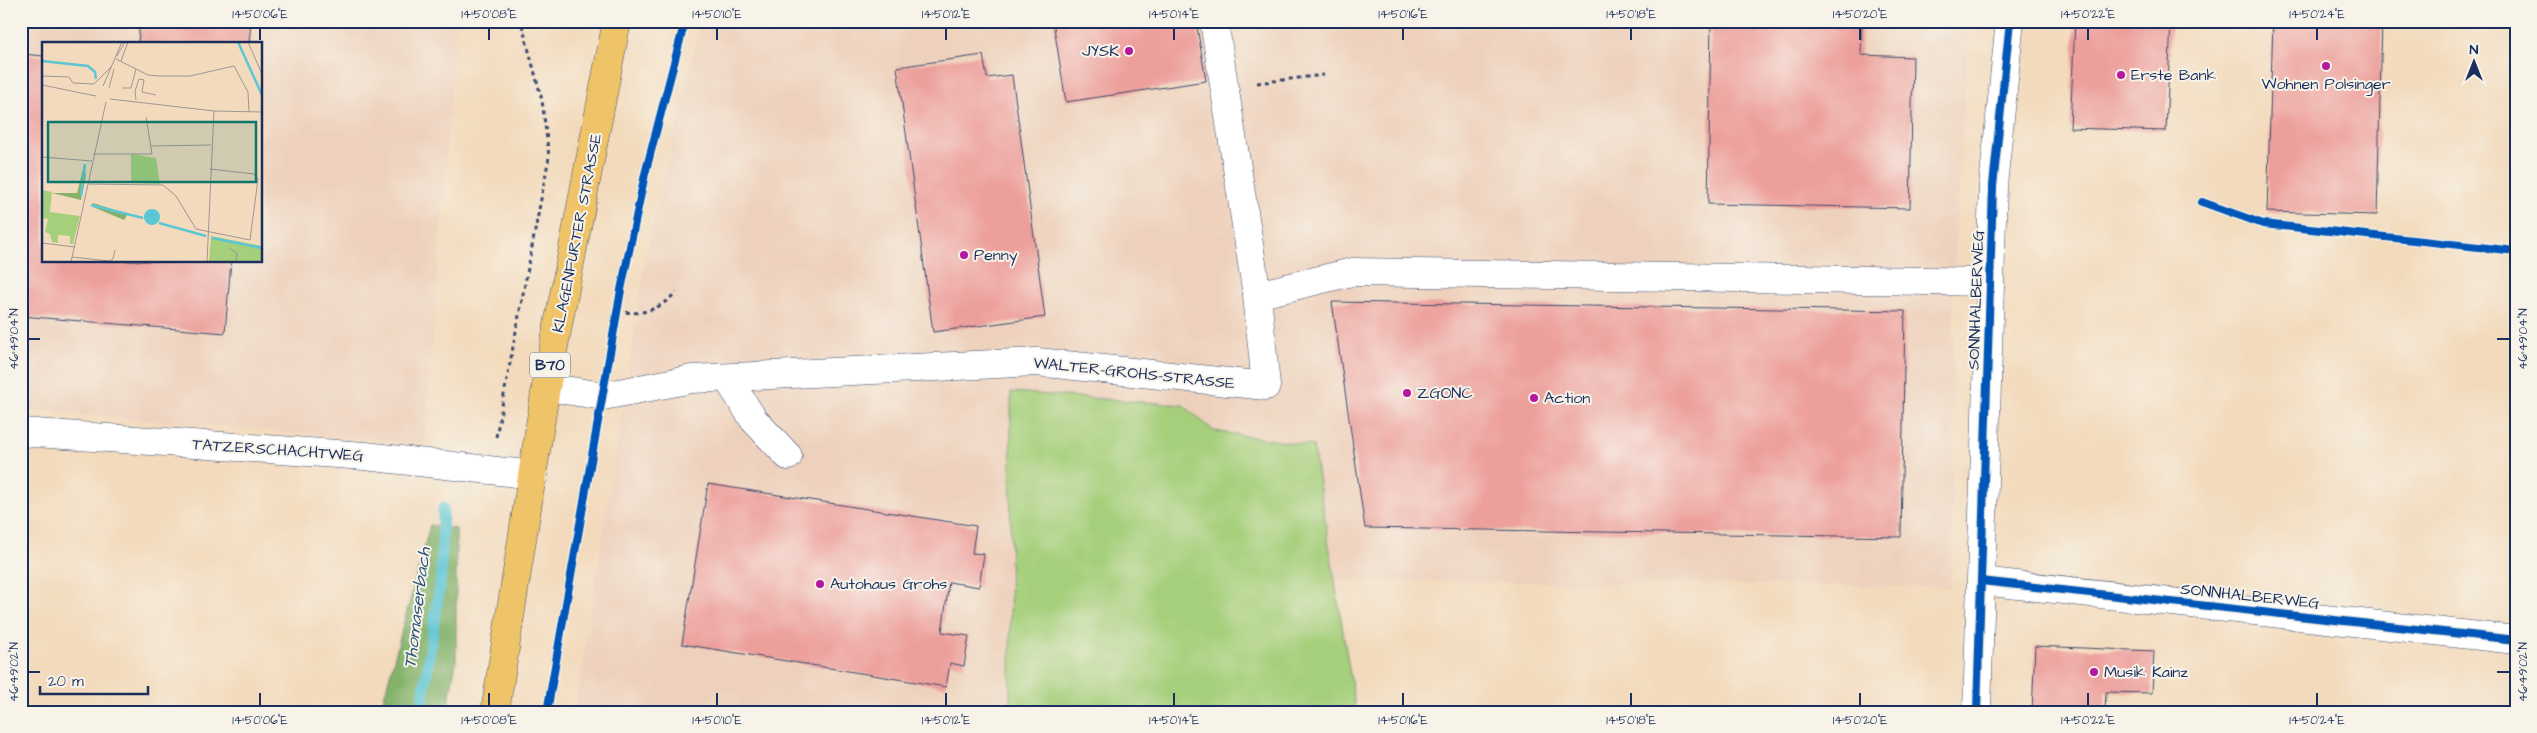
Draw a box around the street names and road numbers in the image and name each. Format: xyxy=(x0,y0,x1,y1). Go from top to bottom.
street label: KLAGENFURTER STRASSE xyxy=(547,131,607,334)
street label: SONNHALBERWEG xyxy=(1963,230,1989,370)
street label: WALTER-GROHS-STRASSE xyxy=(1032,351,1236,395)
road number: B70 xyxy=(530,352,570,378)
street label: TATZERSCHACHTWEG xyxy=(192,433,364,467)
street label: SONNHALBERWEG xyxy=(2179,578,2321,614)

